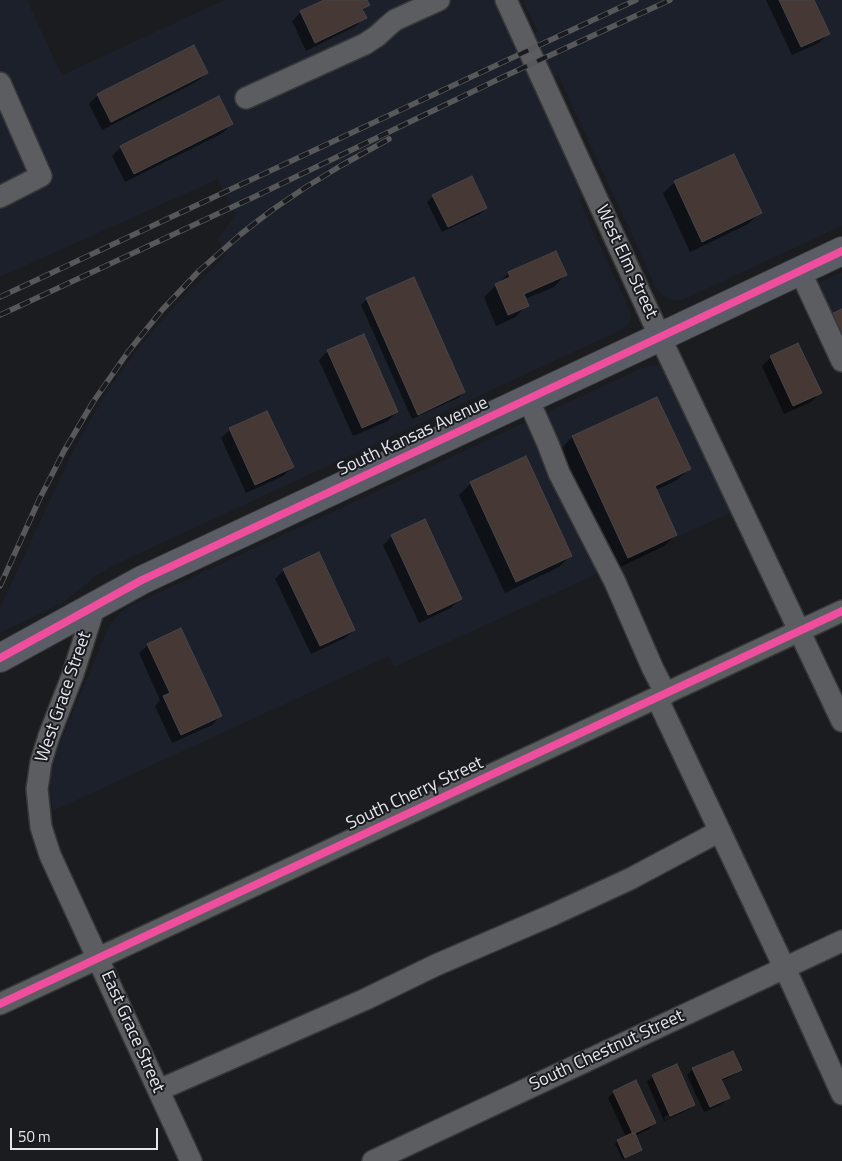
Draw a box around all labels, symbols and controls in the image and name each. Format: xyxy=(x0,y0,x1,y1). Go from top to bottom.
street label: West Elm Street xyxy=(590,202,662,322)
street label: South Kansas Avenue xyxy=(334,393,492,481)
street label: West Grace Street xyxy=(32,629,96,765)
street label: South Cherry Street xyxy=(343,753,487,835)
street label: East Grace Street xyxy=(95,968,169,1096)
street label: South Chestnut Street xyxy=(526,1006,688,1096)
scale bar xyxy=(12,1118,160,1150)
text: 50 m xyxy=(18,1125,51,1148)

